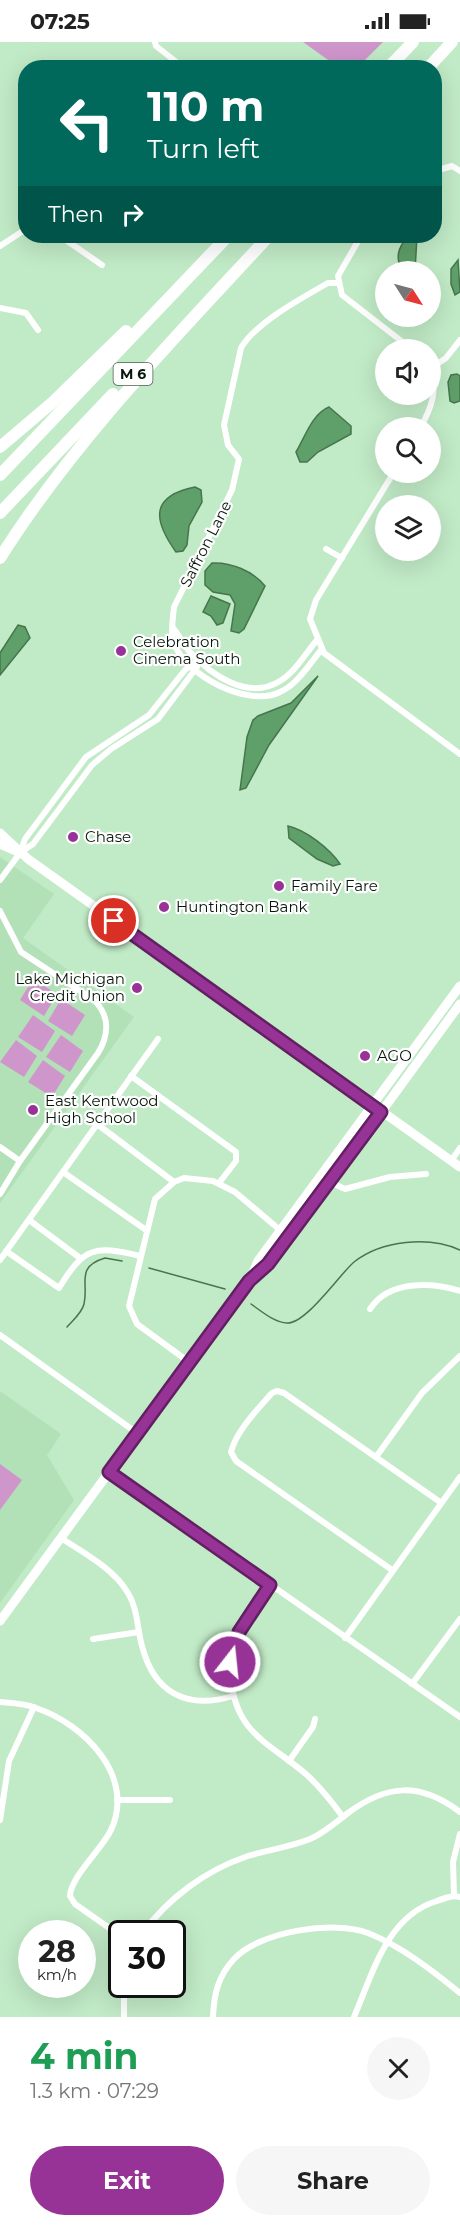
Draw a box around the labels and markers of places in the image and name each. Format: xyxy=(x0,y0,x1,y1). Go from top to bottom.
place label: Celebration Cinema South xyxy=(133,632,241,668)
marker: Celebration Cinema South xyxy=(114,644,128,658)
place label: Chase xyxy=(85,827,131,846)
marker: Chase xyxy=(66,830,80,844)
place label: Family Fare xyxy=(291,876,378,895)
marker: Family Fare xyxy=(272,879,286,893)
pin xyxy=(88,895,139,946)
place label: Huntington Bank xyxy=(176,897,308,916)
marker: Huntington Bank xyxy=(157,900,171,914)
place label: Lake Michigan Credit Union xyxy=(16,969,125,1005)
marker: Lake Michigan Credit Union xyxy=(130,981,144,995)
place label: AGO xyxy=(377,1046,412,1065)
marker: AGO xyxy=(358,1049,372,1063)
place label: East Kentwood High School xyxy=(45,1091,159,1127)
marker: East Kentwood High School xyxy=(26,1103,40,1117)

